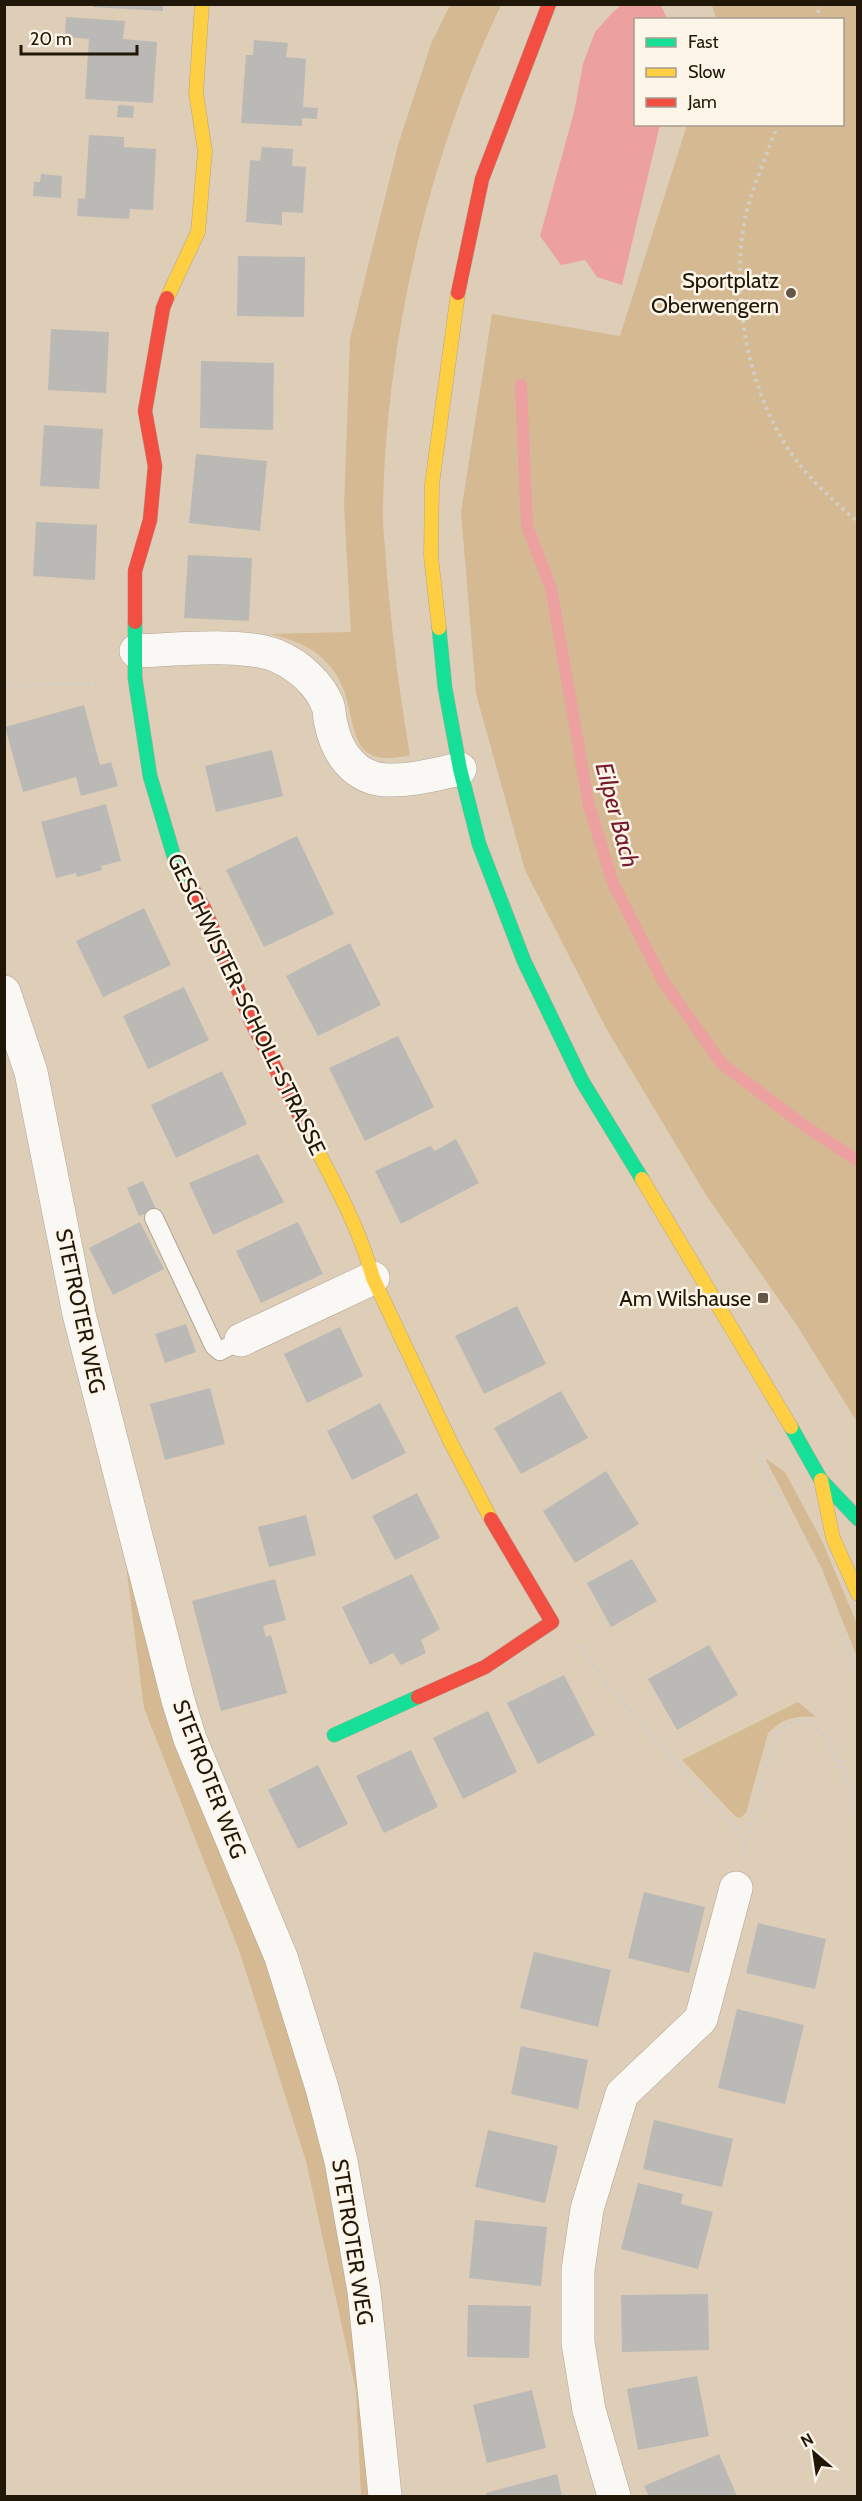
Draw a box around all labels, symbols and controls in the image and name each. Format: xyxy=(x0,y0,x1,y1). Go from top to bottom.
scale bar xyxy=(21,18,136,56)
legend xyxy=(634,18,844,126)
text: 20 m xyxy=(30,28,72,50)
text: Fast xyxy=(688,31,719,53)
text: Slow xyxy=(688,61,725,83)
text: Jam xyxy=(687,91,717,113)
place label: Sportplatz Oberwengern xyxy=(651,267,779,319)
marker: Sportplatz Oberwengern xyxy=(784,286,798,300)
water label: Eilper Bach xyxy=(590,759,645,871)
street label: GESCHWISTER-SCHOLL-STRASSE xyxy=(162,849,332,1159)
street label: STETROTER WEG xyxy=(50,1226,111,1396)
place label: Am Wilshause xyxy=(619,1285,751,1312)
marker: Am Wilshause xyxy=(756,1291,770,1305)
street label: STETROTER WEG xyxy=(167,1696,252,1862)
street label: STETROTER WEG xyxy=(326,2157,379,2327)
north arrow xyxy=(784,2423,844,2483)
text: N xyxy=(797,2429,817,2451)

